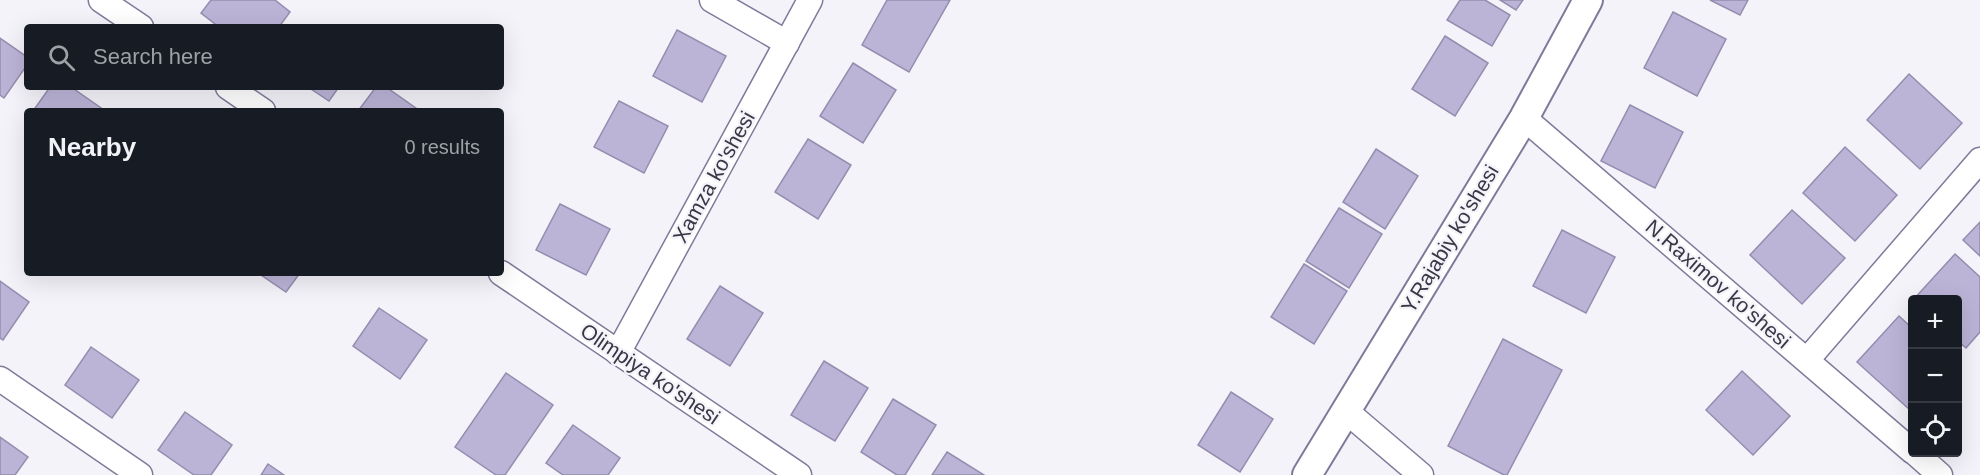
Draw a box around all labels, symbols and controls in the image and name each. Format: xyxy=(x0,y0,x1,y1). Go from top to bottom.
search box xyxy=(24,24,504,90)
icon: search xyxy=(45,41,78,74)
text: Search here xyxy=(93,44,213,69)
street label: Xamza ko'shesi xyxy=(668,107,759,246)
text: Nearby xyxy=(48,132,136,162)
text: 0 results xyxy=(404,136,480,158)
street label: Y.Rajabiy ko'shesi xyxy=(1396,161,1503,317)
street label: N.Raximov ko'shesi xyxy=(1641,215,1795,353)
map controls xyxy=(1908,295,1962,457)
button: + xyxy=(1908,295,1962,349)
street label: Olimpiya ko'shesi xyxy=(576,319,724,429)
button: − xyxy=(1908,349,1962,403)
button: locate xyxy=(1908,403,1962,457)

